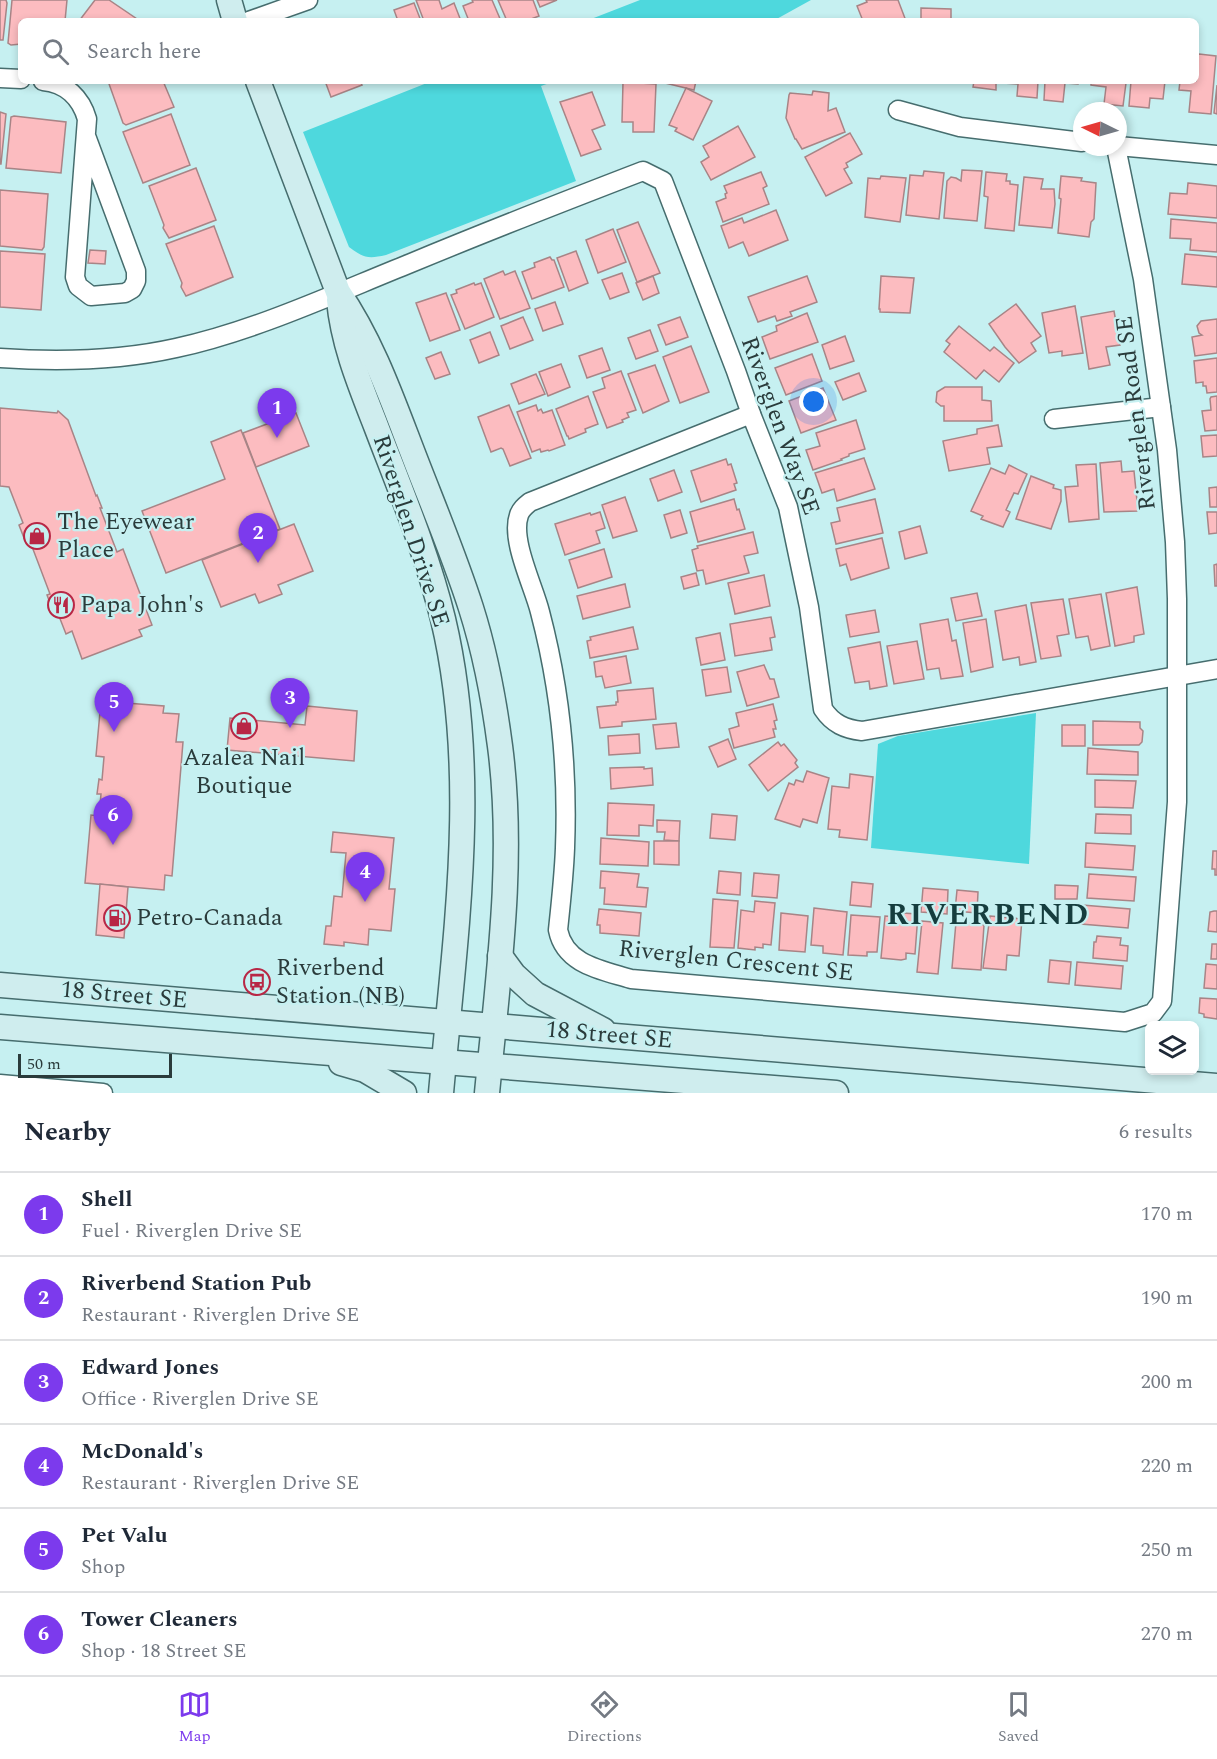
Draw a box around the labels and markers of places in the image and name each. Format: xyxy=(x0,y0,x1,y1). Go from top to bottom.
pin: 1 xyxy=(258,388,296,438)
place label: The Eyewear Place xyxy=(57,504,195,568)
pin: 2 xyxy=(238,514,278,563)
shop icon: The Eyewear Place xyxy=(22,521,52,551)
place label: Papa John's xyxy=(80,587,204,623)
restaurant icon: Papa John's xyxy=(46,590,76,620)
pin: 3 xyxy=(270,678,310,728)
pin: 5 xyxy=(94,682,134,732)
shop icon: Azalea Nail Boutique xyxy=(229,711,259,741)
place label: Azalea Nail Boutique xyxy=(183,740,305,804)
pin: 6 xyxy=(94,796,132,845)
pin: 4 xyxy=(346,852,385,902)
place label: Petro-Canada xyxy=(136,900,283,936)
fuel station icon: Petro-Canada xyxy=(102,903,132,933)
place label: Riverbend Station (NB) xyxy=(276,950,405,1014)
bus stop icon: Riverbend Station (NB) xyxy=(242,967,272,997)

